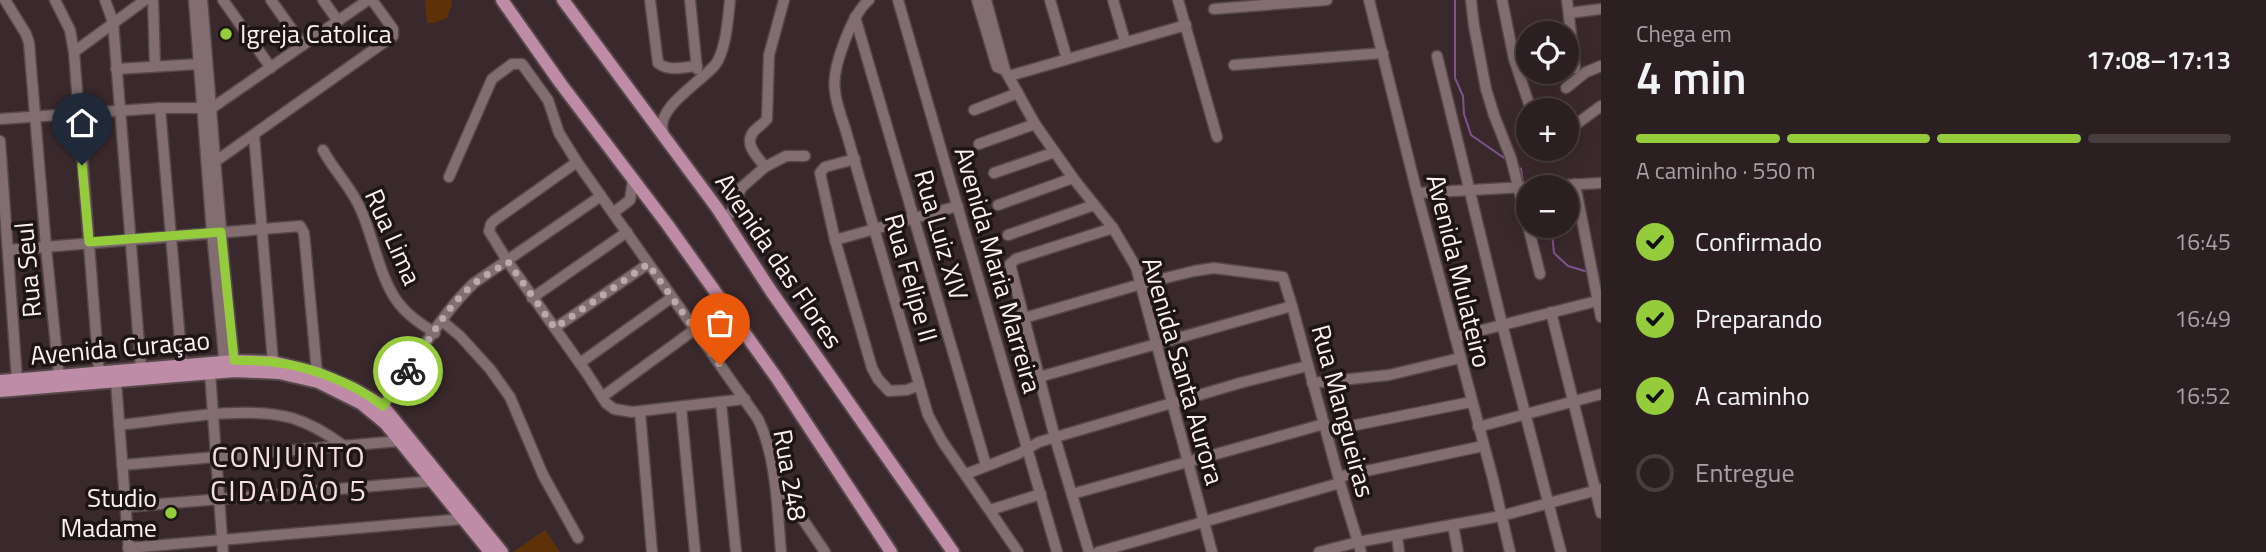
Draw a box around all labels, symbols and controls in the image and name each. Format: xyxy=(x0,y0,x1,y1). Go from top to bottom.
place label: Igreja Catolica xyxy=(240,14,392,53)
text: Chega em xyxy=(1636,16,1732,51)
map controls xyxy=(1516,21,1579,238)
button: locate xyxy=(1516,21,1579,84)
marker: Igreja Catolica xyxy=(218,26,234,42)
text: 17:08–17:13 xyxy=(2086,40,2231,79)
text: 4 min xyxy=(1636,42,1747,112)
pin xyxy=(52,93,112,165)
button: + xyxy=(1516,98,1579,161)
icon: home xyxy=(63,104,101,142)
street label: Avenida Maria Marreira xyxy=(945,142,1052,397)
text: A caminho · 550 m xyxy=(1636,153,1815,188)
street label: Avenida das Flores xyxy=(706,165,853,356)
street label: Rua Luiz XIV xyxy=(904,165,979,305)
street label: Avenida Mulateiro xyxy=(1417,170,1502,372)
button: − xyxy=(1516,175,1579,238)
street label: Rua Lima xyxy=(355,183,432,291)
street label: Rua Felipe II xyxy=(875,209,948,347)
street label: Rua Seul xyxy=(4,221,51,319)
text: Confirmado xyxy=(1695,222,1822,261)
icon: check xyxy=(1636,223,1674,261)
text: 16:45 xyxy=(2174,224,2231,259)
street label: Avenida Santa Aurora xyxy=(1132,252,1235,489)
pin xyxy=(690,293,750,365)
text: Preparando xyxy=(1695,299,1822,338)
icon: check xyxy=(1636,300,1674,338)
text: 16:49 xyxy=(2174,301,2231,336)
icon: bag xyxy=(701,304,739,342)
street label: Avenida Curaçao xyxy=(28,320,212,375)
street label: Rua Mangueiras xyxy=(1302,320,1385,502)
courier xyxy=(373,336,443,406)
icon: bike xyxy=(389,352,427,390)
text: A caminho xyxy=(1695,376,1810,415)
icon: check xyxy=(1636,377,1674,415)
text: 16:52 xyxy=(2174,378,2231,413)
street label: Rua 248 xyxy=(763,426,818,524)
district label: CONJUNTO CIDADÃO 5 xyxy=(210,433,368,513)
text: Entregue xyxy=(1695,453,1795,492)
place label: Studio Madame xyxy=(60,478,157,547)
marker: Studio Madame xyxy=(163,505,179,521)

